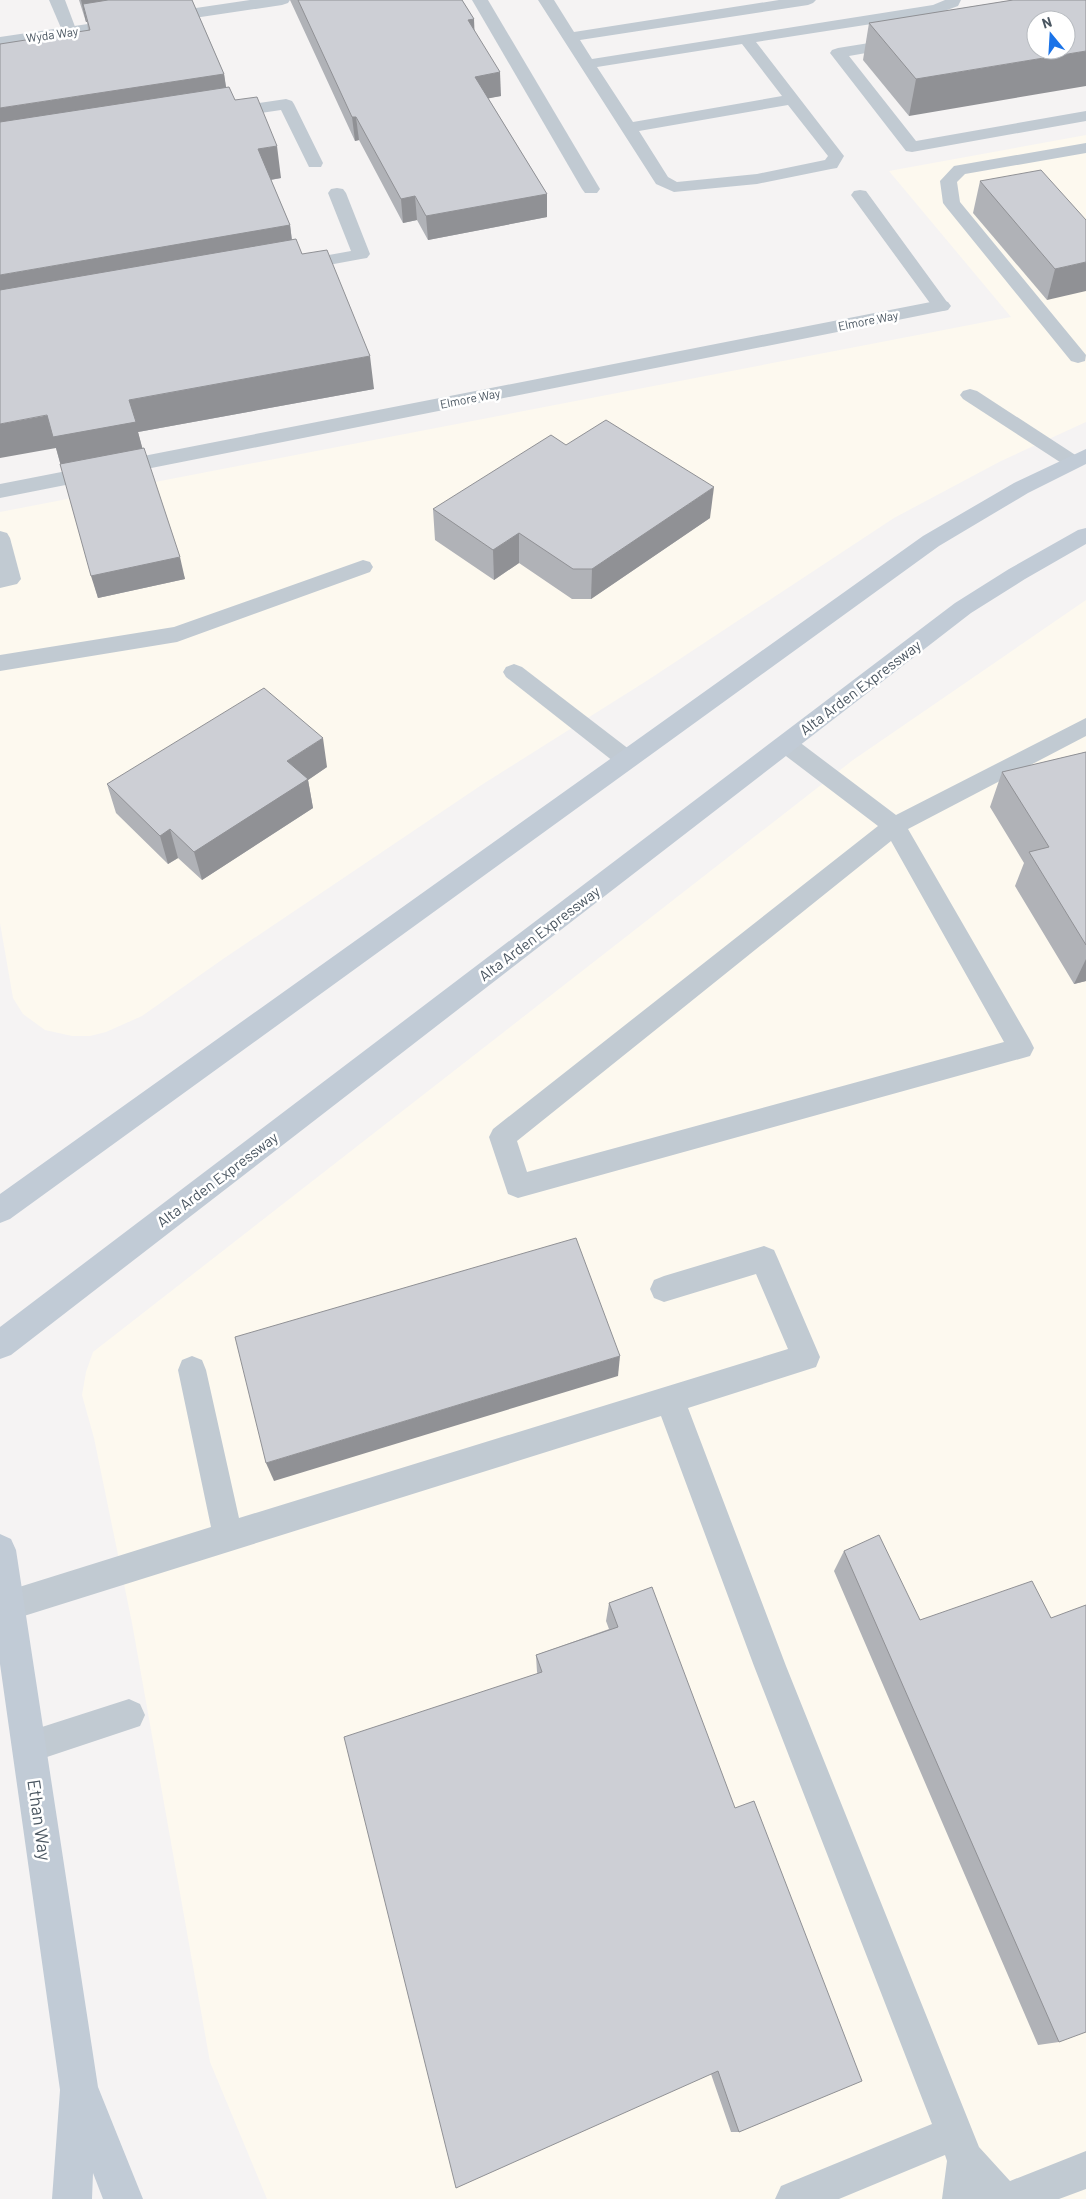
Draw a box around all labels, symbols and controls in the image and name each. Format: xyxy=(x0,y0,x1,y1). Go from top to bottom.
north arrow xyxy=(1026,10,1076,60)
text: N xyxy=(1040,13,1054,32)
street label: Wyda Way xyxy=(25,23,79,45)
street label: Elmore Way xyxy=(837,307,900,333)
street label: Elmore Way xyxy=(439,385,502,411)
street label: Alta Arden Expressway xyxy=(796,636,924,738)
street label: Alta Arden Expressway xyxy=(475,882,603,984)
street label: Alta Arden Expressway xyxy=(153,1128,281,1230)
street label: Ethan Way xyxy=(23,1778,57,1862)

